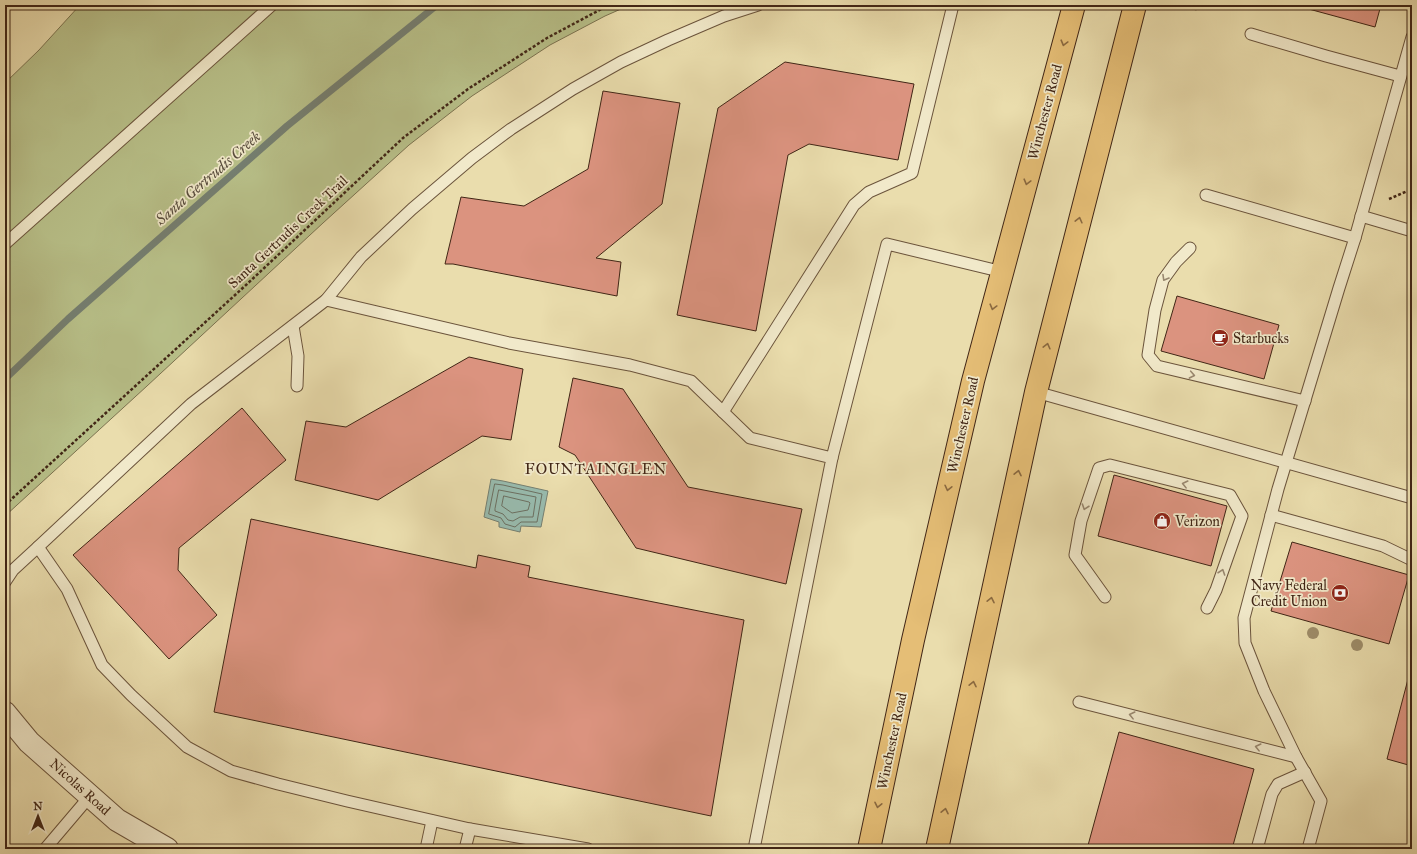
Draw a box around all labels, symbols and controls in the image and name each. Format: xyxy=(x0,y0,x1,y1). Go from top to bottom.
one-way arrow xyxy=(1060,39,1068,46)
street label: Winchester Road xyxy=(1024,62,1066,162)
water label: Santa Gertrudis Creek xyxy=(151,127,264,229)
street label: Santa Gertrudis Creek Trail xyxy=(225,172,351,292)
one-way arrow xyxy=(1023,179,1031,185)
one-way arrow xyxy=(1075,217,1083,224)
one-way arrow xyxy=(1162,274,1170,281)
one-way arrow xyxy=(989,304,998,311)
cafe icon: Starbucks xyxy=(1210,328,1230,348)
place label: Starbucks xyxy=(1233,330,1289,347)
one-way arrow xyxy=(1043,343,1051,350)
one-way arrow xyxy=(1189,370,1195,378)
street label: Winchester Road xyxy=(944,375,982,475)
district label: FOUNTAINGLEN xyxy=(525,460,667,478)
one-way arrow xyxy=(1014,470,1022,476)
one-way arrow xyxy=(1182,480,1188,488)
one-way arrow xyxy=(945,485,953,491)
one-way arrow xyxy=(1082,503,1090,510)
shop icon: Verizon xyxy=(1152,511,1172,531)
place label: Verizon xyxy=(1174,513,1220,530)
one-way arrow xyxy=(1217,568,1226,575)
place label: Navy Federal Credit Union xyxy=(1251,577,1327,610)
bank icon: Navy Federal Credit Union xyxy=(1330,583,1350,603)
one-way arrow xyxy=(986,597,994,603)
one-way arrow xyxy=(968,681,976,687)
street label: Winchester Road xyxy=(873,691,911,791)
one-way arrow xyxy=(1128,712,1135,720)
one-way arrow xyxy=(1254,743,1261,752)
street label: Nicolas Road xyxy=(46,755,114,819)
north arrow xyxy=(18,796,58,836)
text: N xyxy=(33,800,43,813)
one-way arrow xyxy=(874,801,883,808)
one-way arrow xyxy=(941,808,949,814)

